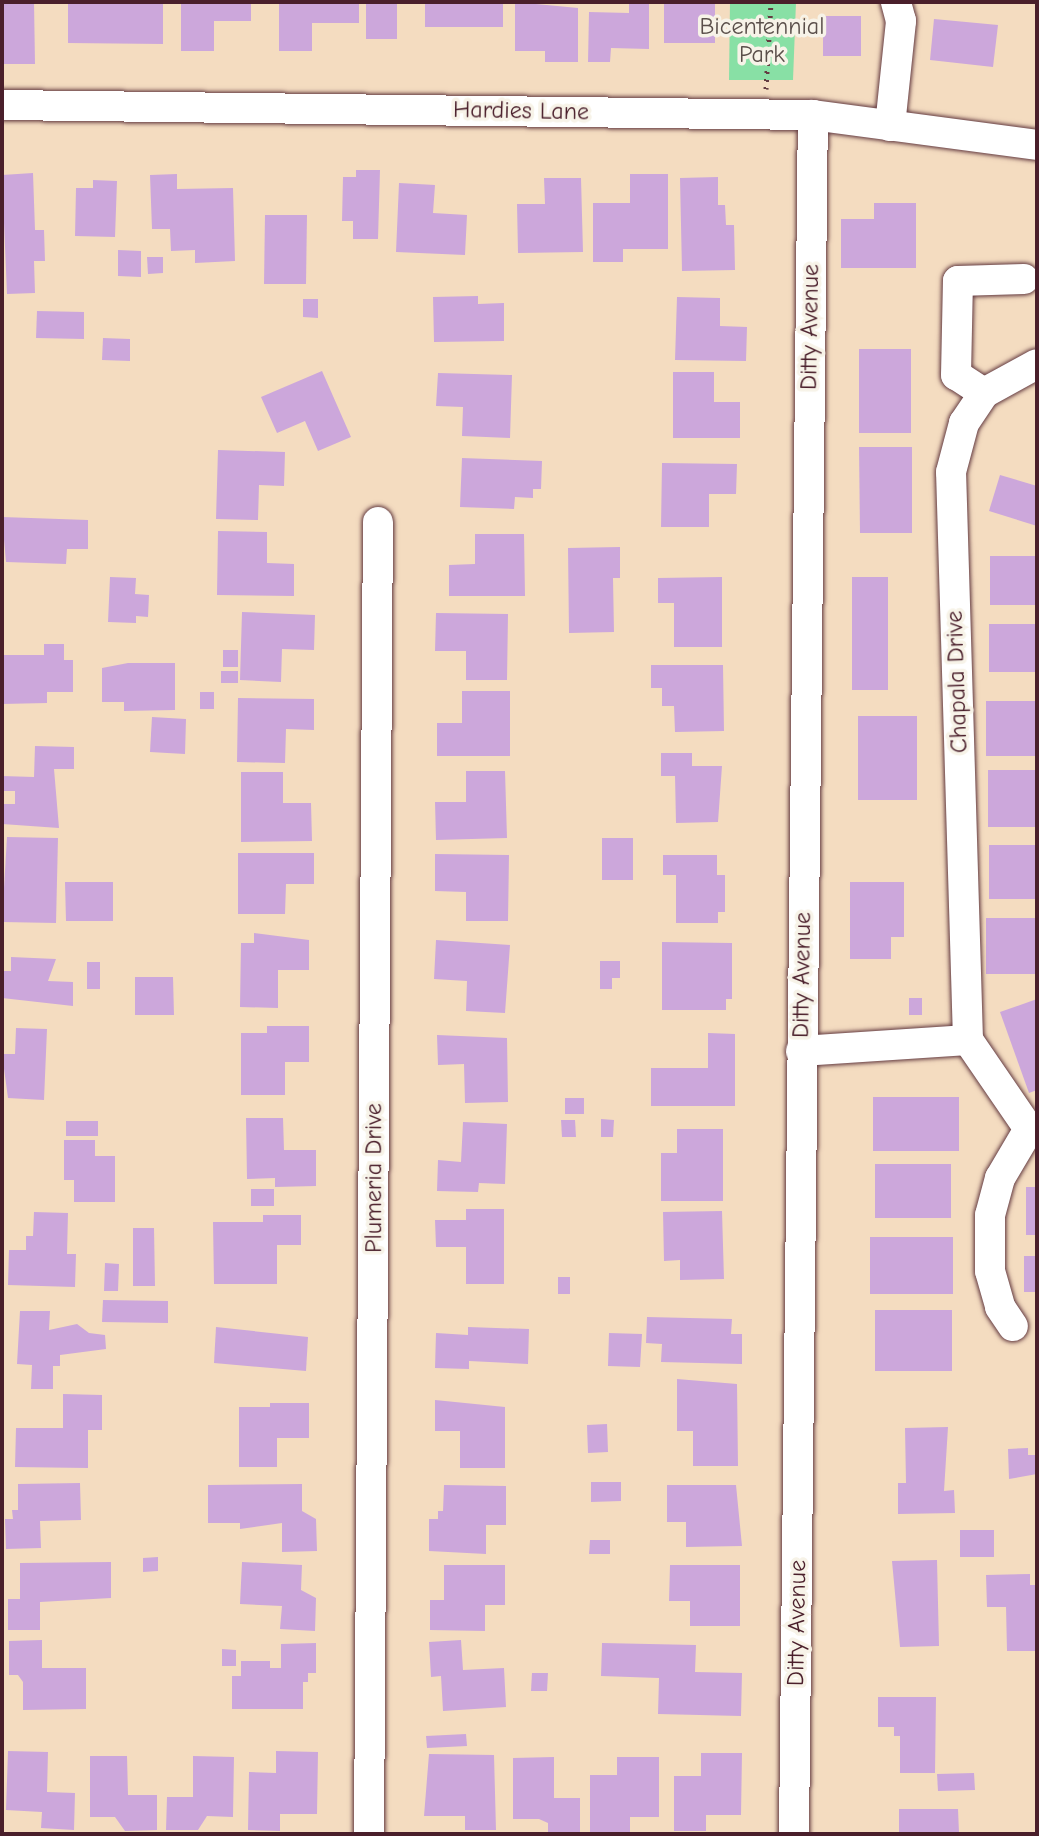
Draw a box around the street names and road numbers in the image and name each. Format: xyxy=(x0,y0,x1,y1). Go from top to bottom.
street label: Hardies Lane xyxy=(453,95,589,127)
street label: Ditty Avenue xyxy=(795,264,825,390)
street label: Chapala Drive xyxy=(940,610,974,754)
street label: Ditty Avenue xyxy=(787,912,817,1038)
street label: Plumeria Drive xyxy=(360,1103,388,1253)
street label: Ditty Avenue xyxy=(782,1560,812,1686)

